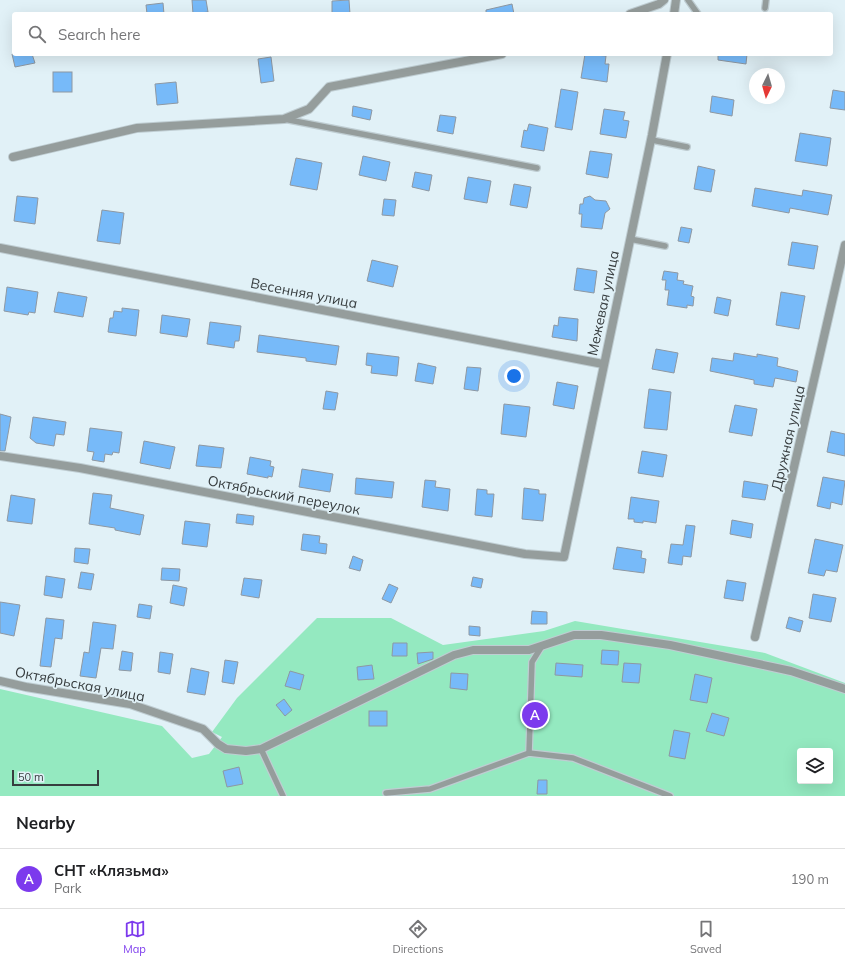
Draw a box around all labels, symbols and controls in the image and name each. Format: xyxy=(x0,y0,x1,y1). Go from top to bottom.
search box xyxy=(12,12,833,56)
icon: search xyxy=(26,23,48,45)
text: Search here xyxy=(58,25,140,44)
north arrow xyxy=(749,68,785,104)
street label: Межевая улица xyxy=(583,249,623,357)
street label: Весенняя улица xyxy=(249,274,359,312)
your location xyxy=(504,366,524,386)
street label: Дружная улица xyxy=(767,384,809,492)
street label: Октябрьский переулок xyxy=(206,471,362,519)
street label: Октябрьская улица xyxy=(13,663,147,705)
pin: A xyxy=(522,700,548,730)
map controls xyxy=(797,748,833,784)
button: layers xyxy=(797,748,833,784)
scale bar xyxy=(12,768,99,787)
text: 50 m xyxy=(18,770,44,784)
text: Nearby xyxy=(16,812,75,833)
text: СНТ «Клязьма» xyxy=(54,861,169,880)
text: A xyxy=(24,871,34,887)
text: 190 m xyxy=(791,871,829,887)
text: Park xyxy=(54,880,81,896)
tab: Map xyxy=(123,918,146,956)
tab: Directions xyxy=(393,918,443,956)
tab: Saved xyxy=(690,918,722,956)

